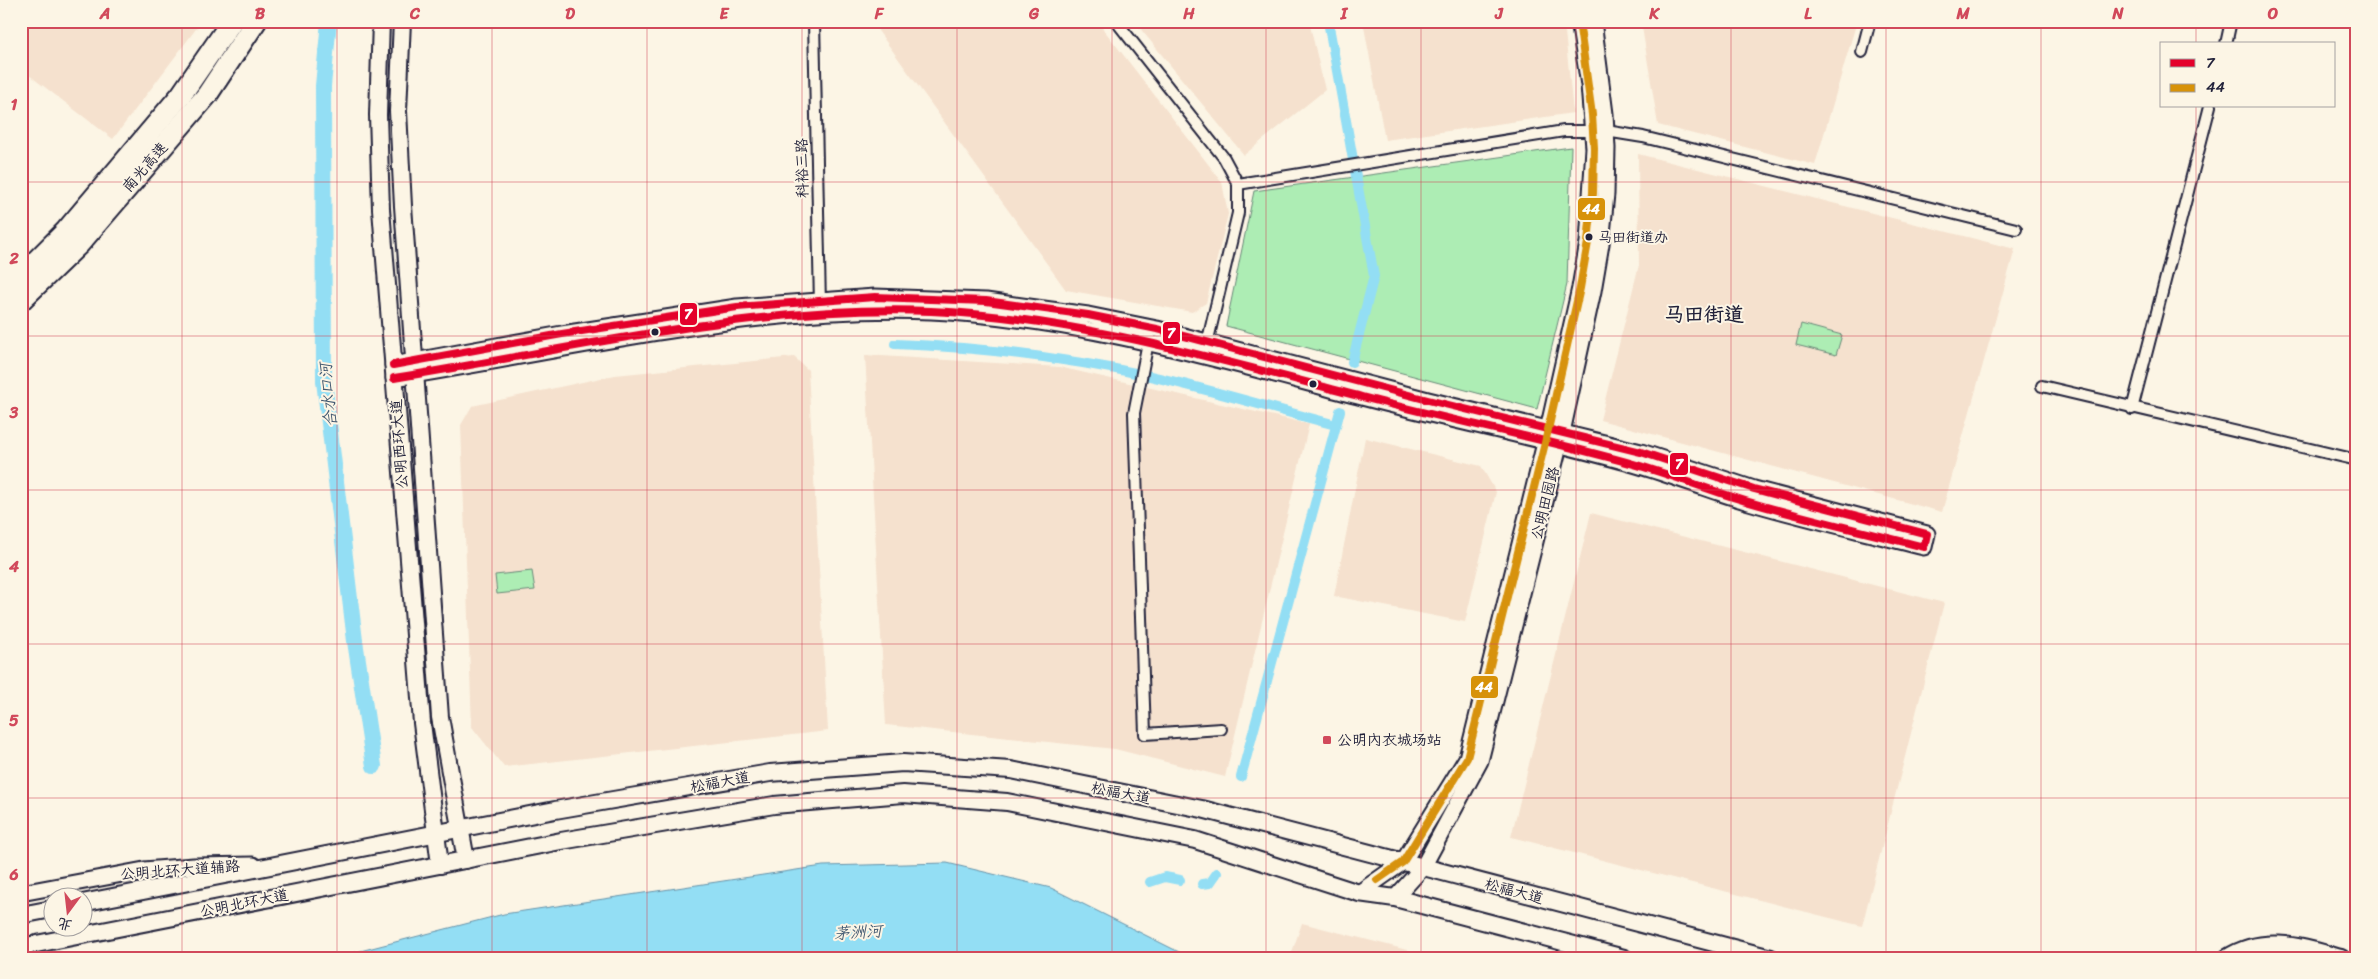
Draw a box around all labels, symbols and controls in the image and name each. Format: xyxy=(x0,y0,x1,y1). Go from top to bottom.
text: A xyxy=(99,0,110,28)
text: B xyxy=(255,0,266,28)
text: C xyxy=(409,0,421,28)
text: D xyxy=(565,0,575,28)
text: E xyxy=(720,0,730,28)
text: F xyxy=(874,0,885,28)
text: G xyxy=(1028,0,1040,28)
text: H xyxy=(1182,0,1195,28)
text: I xyxy=(1340,0,1349,28)
text: J xyxy=(1494,0,1504,28)
text: K xyxy=(1648,0,1660,28)
text: L xyxy=(1804,0,1812,28)
text: M xyxy=(1955,0,1970,28)
text: N xyxy=(2111,0,2124,28)
text: O xyxy=(2267,0,2279,28)
legend xyxy=(2160,42,2336,108)
text: 7 xyxy=(2206,50,2216,76)
text: 44 xyxy=(2206,74,2225,100)
text: 1 xyxy=(11,90,18,119)
street label: 南光高速 xyxy=(116,136,174,198)
street label: 科裕三路 xyxy=(788,138,816,198)
line badge: 44 xyxy=(1577,197,1606,221)
text: 44 xyxy=(1581,197,1600,222)
place label: 马田街道办 xyxy=(1598,225,1668,250)
marker: 马田街道办 xyxy=(1584,232,1594,242)
text: 2 xyxy=(8,244,19,273)
district label: 马田街道 xyxy=(1664,297,1744,332)
line badge: 7 xyxy=(679,302,698,326)
text: 7 xyxy=(684,302,693,327)
line badge: 7 xyxy=(1162,321,1181,345)
text: 7 xyxy=(1167,321,1176,346)
unlabelled marker xyxy=(650,327,660,337)
water label: 合水口河 xyxy=(311,359,345,428)
unlabelled marker xyxy=(1308,379,1318,389)
text: 3 xyxy=(9,398,19,427)
street label: 公明西环大道 xyxy=(383,398,415,490)
line badge: 7 xyxy=(1669,452,1689,476)
text: 7 xyxy=(1675,452,1684,477)
street label: 公明田园路 xyxy=(1523,463,1567,543)
text: 4 xyxy=(8,552,19,581)
line badge: 44 xyxy=(1470,675,1499,699)
text: 44 xyxy=(1474,675,1493,700)
text: 5 xyxy=(9,706,19,735)
place label: 公明内衣城场站 xyxy=(1337,727,1442,753)
marker: 公明内衣城场站 xyxy=(1321,734,1333,746)
street label: 松福大道 xyxy=(688,764,752,800)
street label: 松福大道 xyxy=(1089,775,1153,811)
street label: 公明北环大道辅路 xyxy=(119,853,241,887)
text: 6 xyxy=(8,860,19,889)
street label: 松福大道 xyxy=(1482,871,1546,911)
street label: 公明北环大道 xyxy=(197,882,291,924)
north arrow xyxy=(42,886,92,936)
text: 北 xyxy=(55,910,75,938)
water label: 茅洲河 xyxy=(833,916,886,948)

